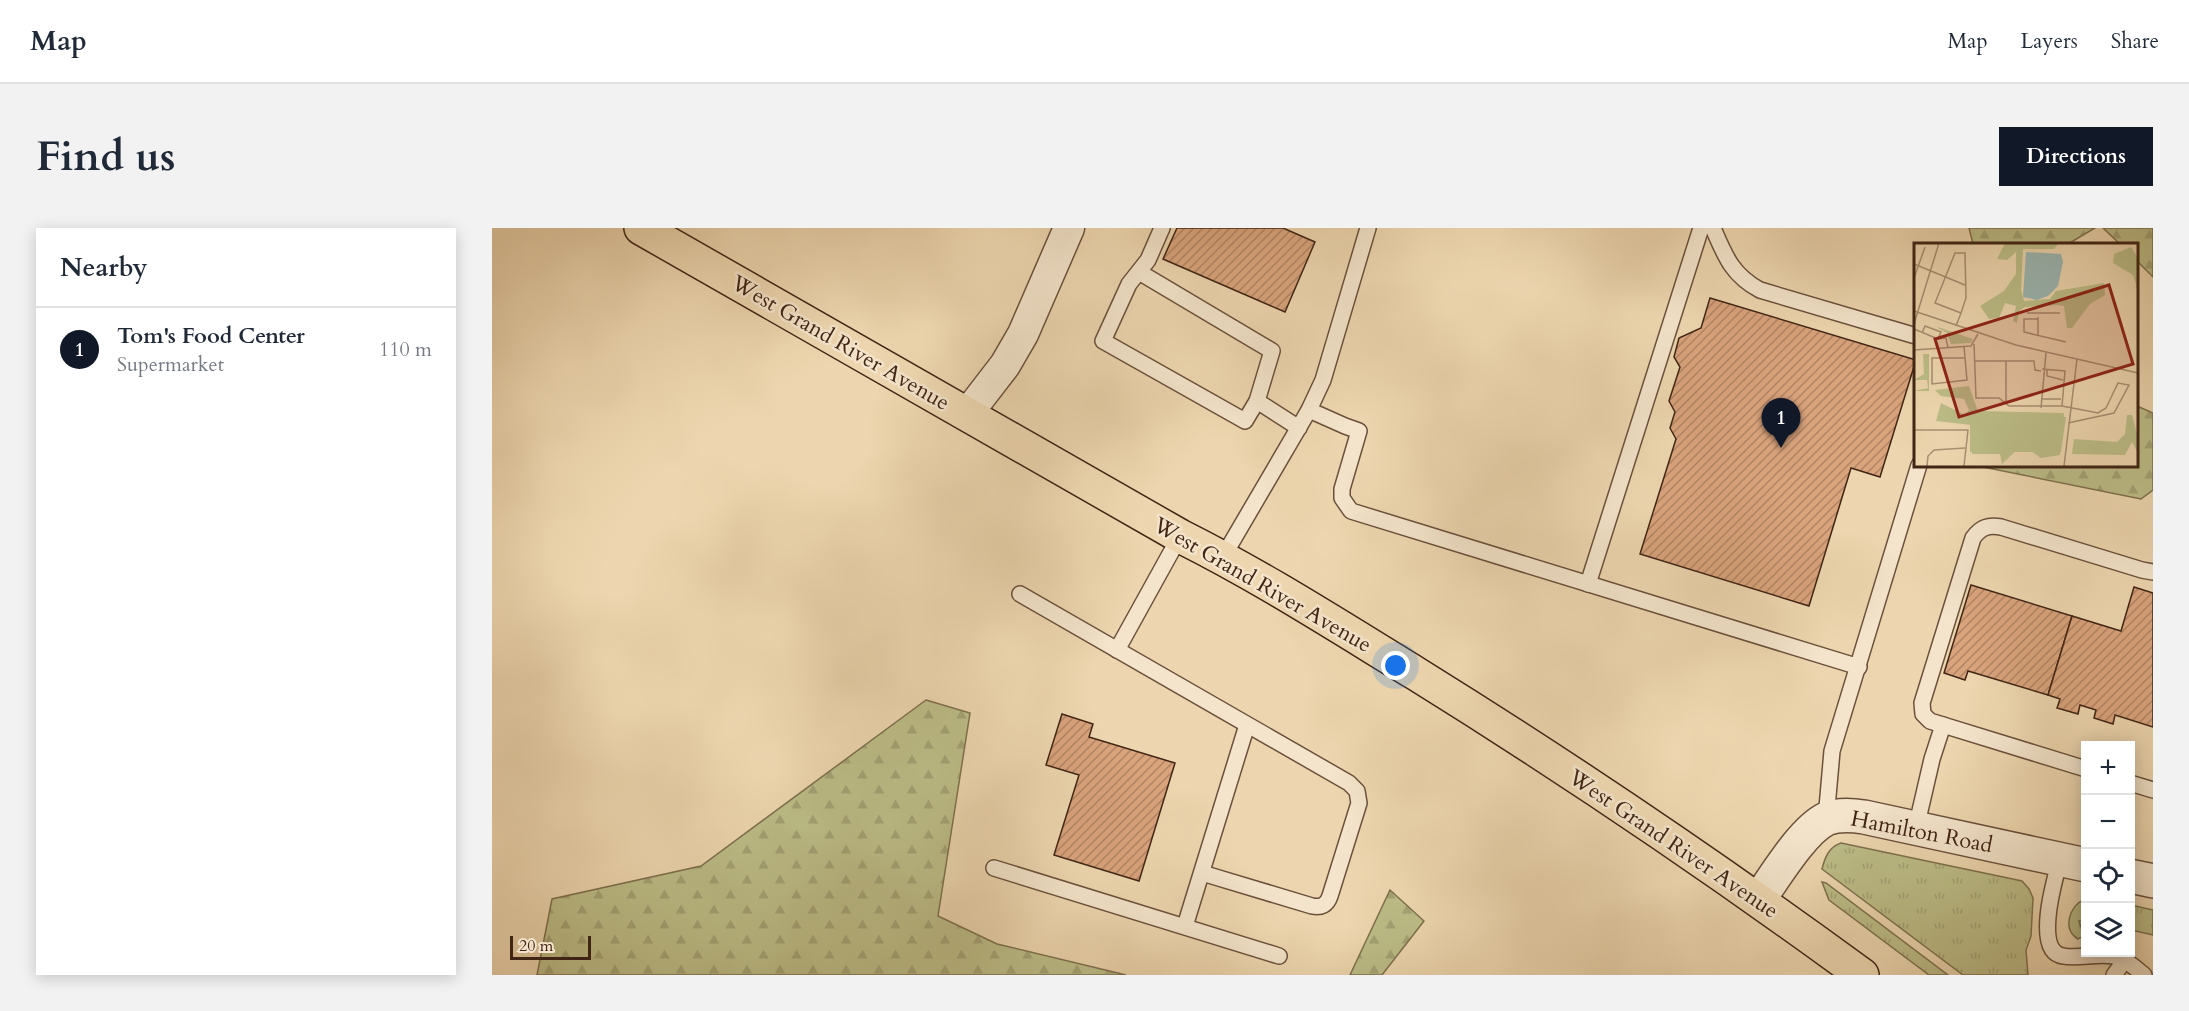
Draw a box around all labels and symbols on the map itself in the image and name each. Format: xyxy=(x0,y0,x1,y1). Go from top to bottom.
inset map xyxy=(1914,243,2138,466)
street label: West Grand River Avenue xyxy=(725,268,955,418)
pin: 1 xyxy=(1762,398,1800,448)
street label: West Grand River Avenue xyxy=(1147,510,1377,660)
your location xyxy=(1381,651,1410,680)
street label: West Grand River Avenue xyxy=(1562,762,1784,925)
street label: Hamilton Road xyxy=(1848,804,1996,860)
scale bar xyxy=(510,933,591,960)

